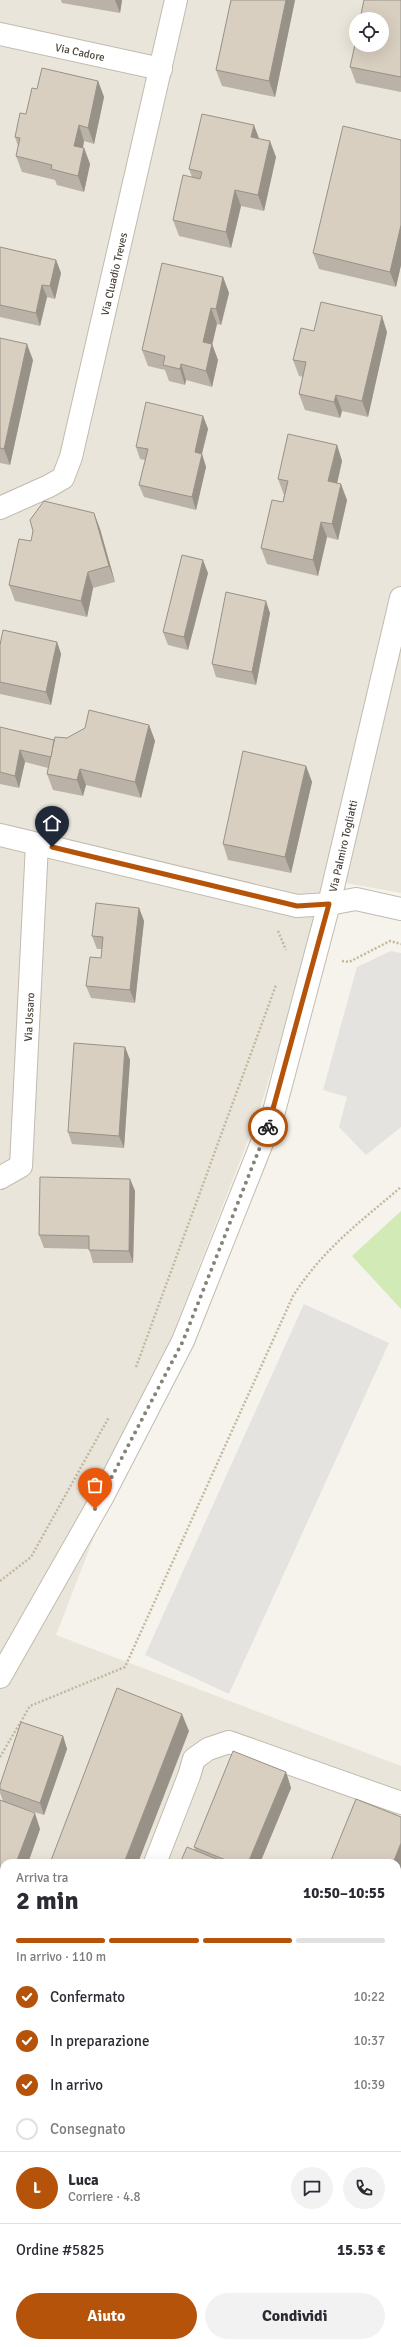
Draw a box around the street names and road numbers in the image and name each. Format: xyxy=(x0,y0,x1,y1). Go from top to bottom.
street label: Via Cadore xyxy=(54,41,106,64)
street label: Via Cluadio Treves xyxy=(99,231,130,317)
street label: Via Palmiro Togliatti xyxy=(327,799,360,893)
street label: Via Ussaro xyxy=(22,992,37,1042)

